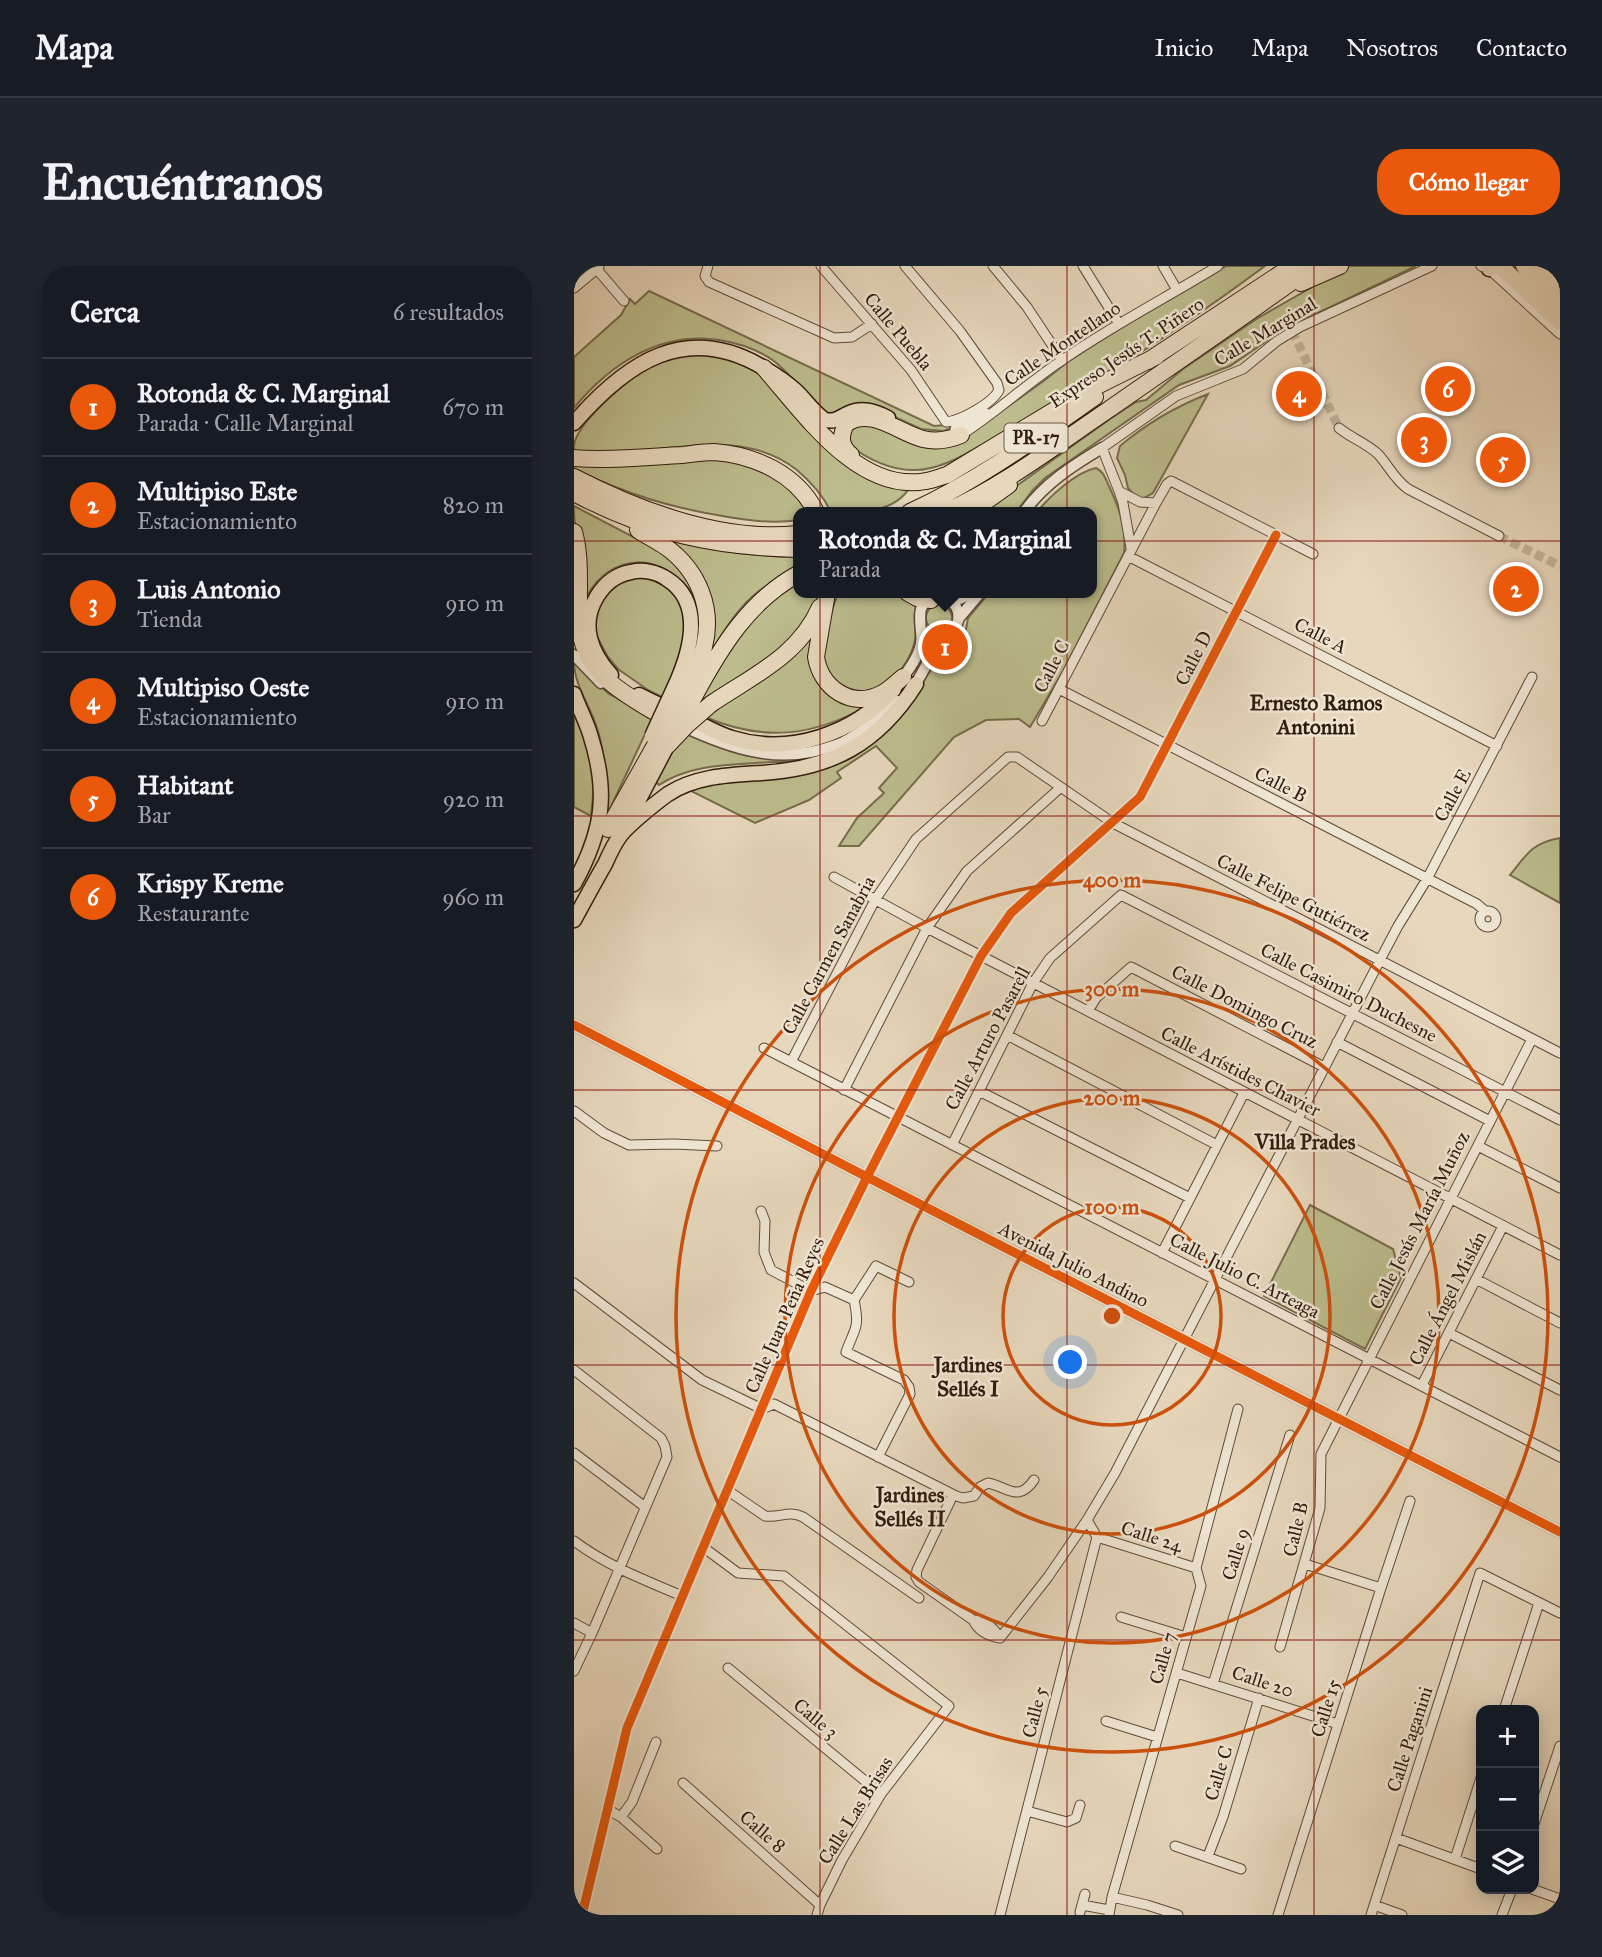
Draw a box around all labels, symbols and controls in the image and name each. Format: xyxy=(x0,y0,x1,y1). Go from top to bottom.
text: Mapa xyxy=(35,28,113,68)
text: Inicio xyxy=(1155,33,1213,63)
text: Mapa xyxy=(1251,33,1308,63)
text: Nosotros xyxy=(1346,33,1438,63)
text: Contacto xyxy=(1476,33,1567,63)
button: Cómo llegar xyxy=(1377,149,1560,215)
text: Encuéntranos xyxy=(42,153,323,212)
street label: Calle Puebla xyxy=(859,288,938,376)
street label: Calle Marginal xyxy=(1210,291,1322,372)
street label: Expreso Jesús T. Piñero xyxy=(1044,292,1209,414)
text: Cerca xyxy=(70,294,139,330)
street label: Calle Montellano xyxy=(1000,296,1125,391)
text: 6 resultados xyxy=(393,298,504,326)
pin: 6 xyxy=(1425,363,1471,415)
pin: 4 xyxy=(1276,368,1322,420)
text: Rotonda & C. Marginal xyxy=(137,377,390,409)
text: 1 xyxy=(88,393,98,421)
text: 670 m xyxy=(442,393,504,421)
text: Parada · Calle Marginal xyxy=(137,409,354,437)
pin: 3 xyxy=(1401,414,1447,466)
road number: PR-17 xyxy=(1004,424,1068,453)
pin: 5 xyxy=(1480,434,1526,486)
text: Multipiso Este xyxy=(137,475,297,507)
text: 2 xyxy=(87,491,99,519)
text: 820 m xyxy=(443,491,504,519)
text: Estacionamiento xyxy=(137,507,297,535)
popup xyxy=(793,507,1097,598)
text: Rotonda & C. Marginal xyxy=(819,523,1071,555)
text: Parada xyxy=(819,555,881,583)
pin: 2 xyxy=(1493,563,1539,615)
text: Luis Antonio xyxy=(137,573,281,605)
text: 3 xyxy=(88,589,98,617)
text: 910 m xyxy=(445,589,504,617)
text: Tienda xyxy=(137,605,202,633)
street label: Calle A xyxy=(1291,612,1351,658)
pin: 1 xyxy=(922,621,968,673)
street label: Calle D xyxy=(1170,627,1217,689)
street label: Calle C xyxy=(1028,636,1074,696)
text: Multipiso Oeste xyxy=(137,671,309,703)
text: 4 xyxy=(87,687,99,715)
text: 910 m xyxy=(445,687,504,715)
district label: Ernesto Ramos Antonini xyxy=(1249,690,1383,740)
text: Estacionamiento xyxy=(137,703,297,731)
street label: Calle B xyxy=(1251,762,1311,807)
street label: Calle E xyxy=(1429,764,1476,826)
text: Habitant xyxy=(137,769,233,801)
text: 5 xyxy=(88,785,98,813)
text: 920 m xyxy=(443,785,504,813)
text: Bar xyxy=(137,801,171,829)
street label: Calle Felipe Gutiérrez xyxy=(1213,849,1375,946)
text: Krispy Kreme xyxy=(137,867,284,899)
text: 400 m xyxy=(1083,867,1142,893)
street label: Calle Carmen Sanabria xyxy=(777,871,880,1038)
text: 6 xyxy=(87,883,99,911)
text: 960 m xyxy=(442,883,504,911)
text: Restaurante xyxy=(137,899,250,927)
street label: Calle Casimiro Duchesne xyxy=(1257,938,1441,1047)
street label: Calle Domingo Cruz xyxy=(1167,960,1322,1054)
street label: Calle Arturo Pasarell xyxy=(940,962,1035,1114)
text: 300 m xyxy=(1084,976,1140,1002)
street label: Calle Arístides Chavier xyxy=(1157,1021,1325,1122)
text: 200 m xyxy=(1084,1085,1141,1111)
street label: Calle Jesús María Muñoz xyxy=(1365,1127,1475,1314)
district label: Villa Prades xyxy=(1254,1129,1356,1155)
text: 100 m xyxy=(1085,1194,1140,1220)
street label: Avenida Julio Andino xyxy=(994,1216,1153,1313)
street label: Calle Ángel Mislán xyxy=(1403,1227,1492,1370)
street label: Calle Julio C. Arteaga xyxy=(1166,1228,1324,1325)
street label: Calle Juan Peña Reyes xyxy=(740,1234,830,1397)
centre of rings xyxy=(1100,1304,1124,1328)
your location xyxy=(1053,1345,1087,1379)
district label: Jardines Sellés I xyxy=(931,1352,1003,1402)
district label: Jardines Sellés II xyxy=(873,1482,946,1532)
street label: Calle B xyxy=(1278,1499,1313,1559)
street label: Calle 24 xyxy=(1118,1516,1186,1557)
street label: Calle 9 xyxy=(1217,1525,1254,1583)
street label: Calle 7 xyxy=(1144,1629,1181,1687)
street label: Calle 20 xyxy=(1229,1661,1297,1702)
street label: Calle 15 xyxy=(1306,1676,1345,1740)
street label: Calle Paganini xyxy=(1382,1683,1438,1795)
street label: Calle 5 xyxy=(1017,1684,1052,1740)
street label: Calle 3 xyxy=(789,1693,843,1744)
map controls xyxy=(1476,1705,1539,1894)
button: + xyxy=(1476,1705,1539,1768)
street label: Calle C xyxy=(1199,1743,1238,1803)
street label: Calle Las Brisas xyxy=(813,1752,898,1869)
button: − xyxy=(1476,1768,1539,1831)
street label: Calle 8 xyxy=(735,1805,790,1858)
button: layers xyxy=(1476,1831,1539,1894)

